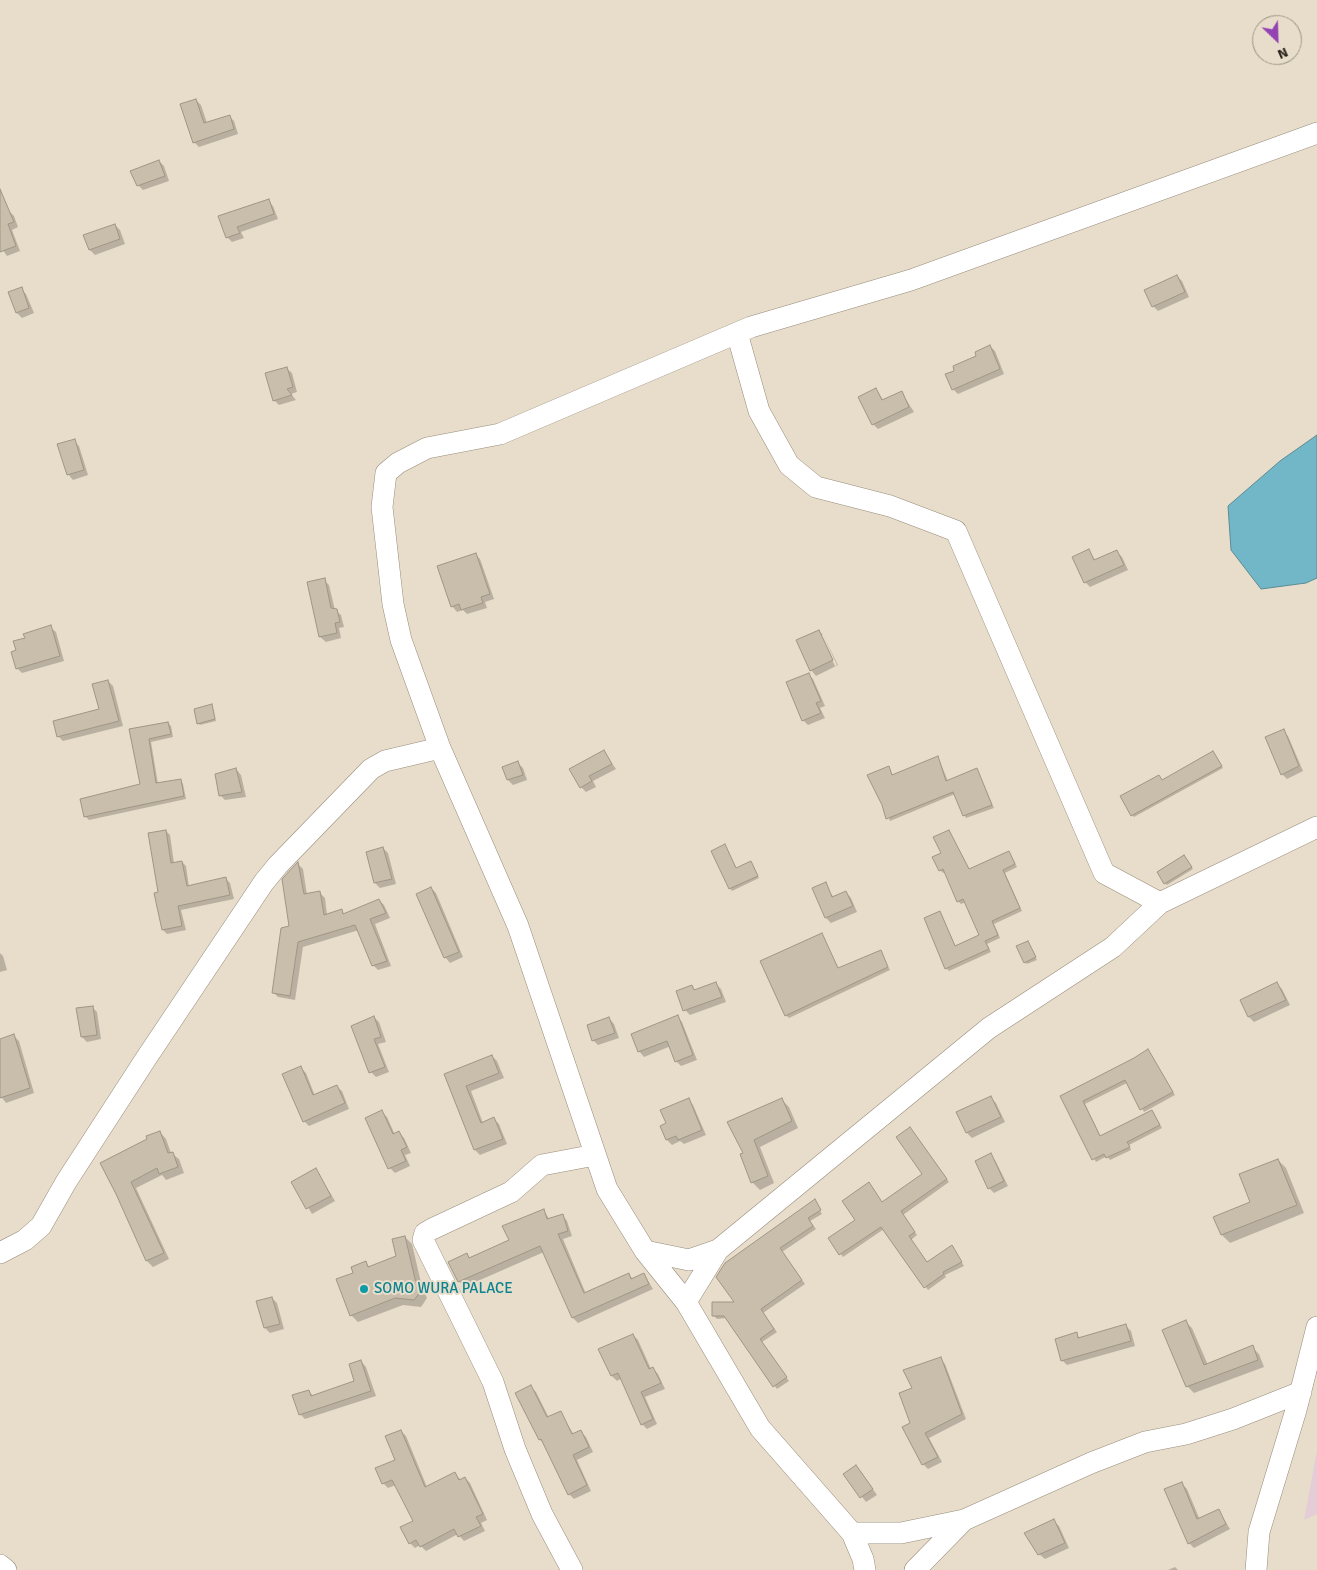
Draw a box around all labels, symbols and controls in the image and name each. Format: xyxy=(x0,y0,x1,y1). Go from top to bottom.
north arrow xyxy=(1252,15,1302,65)
text: N xyxy=(1275,43,1291,63)
place label: SOMO WURA PALACE xyxy=(374,1280,513,1298)
marker: SOMO WURA PALACE xyxy=(358,1283,370,1295)

